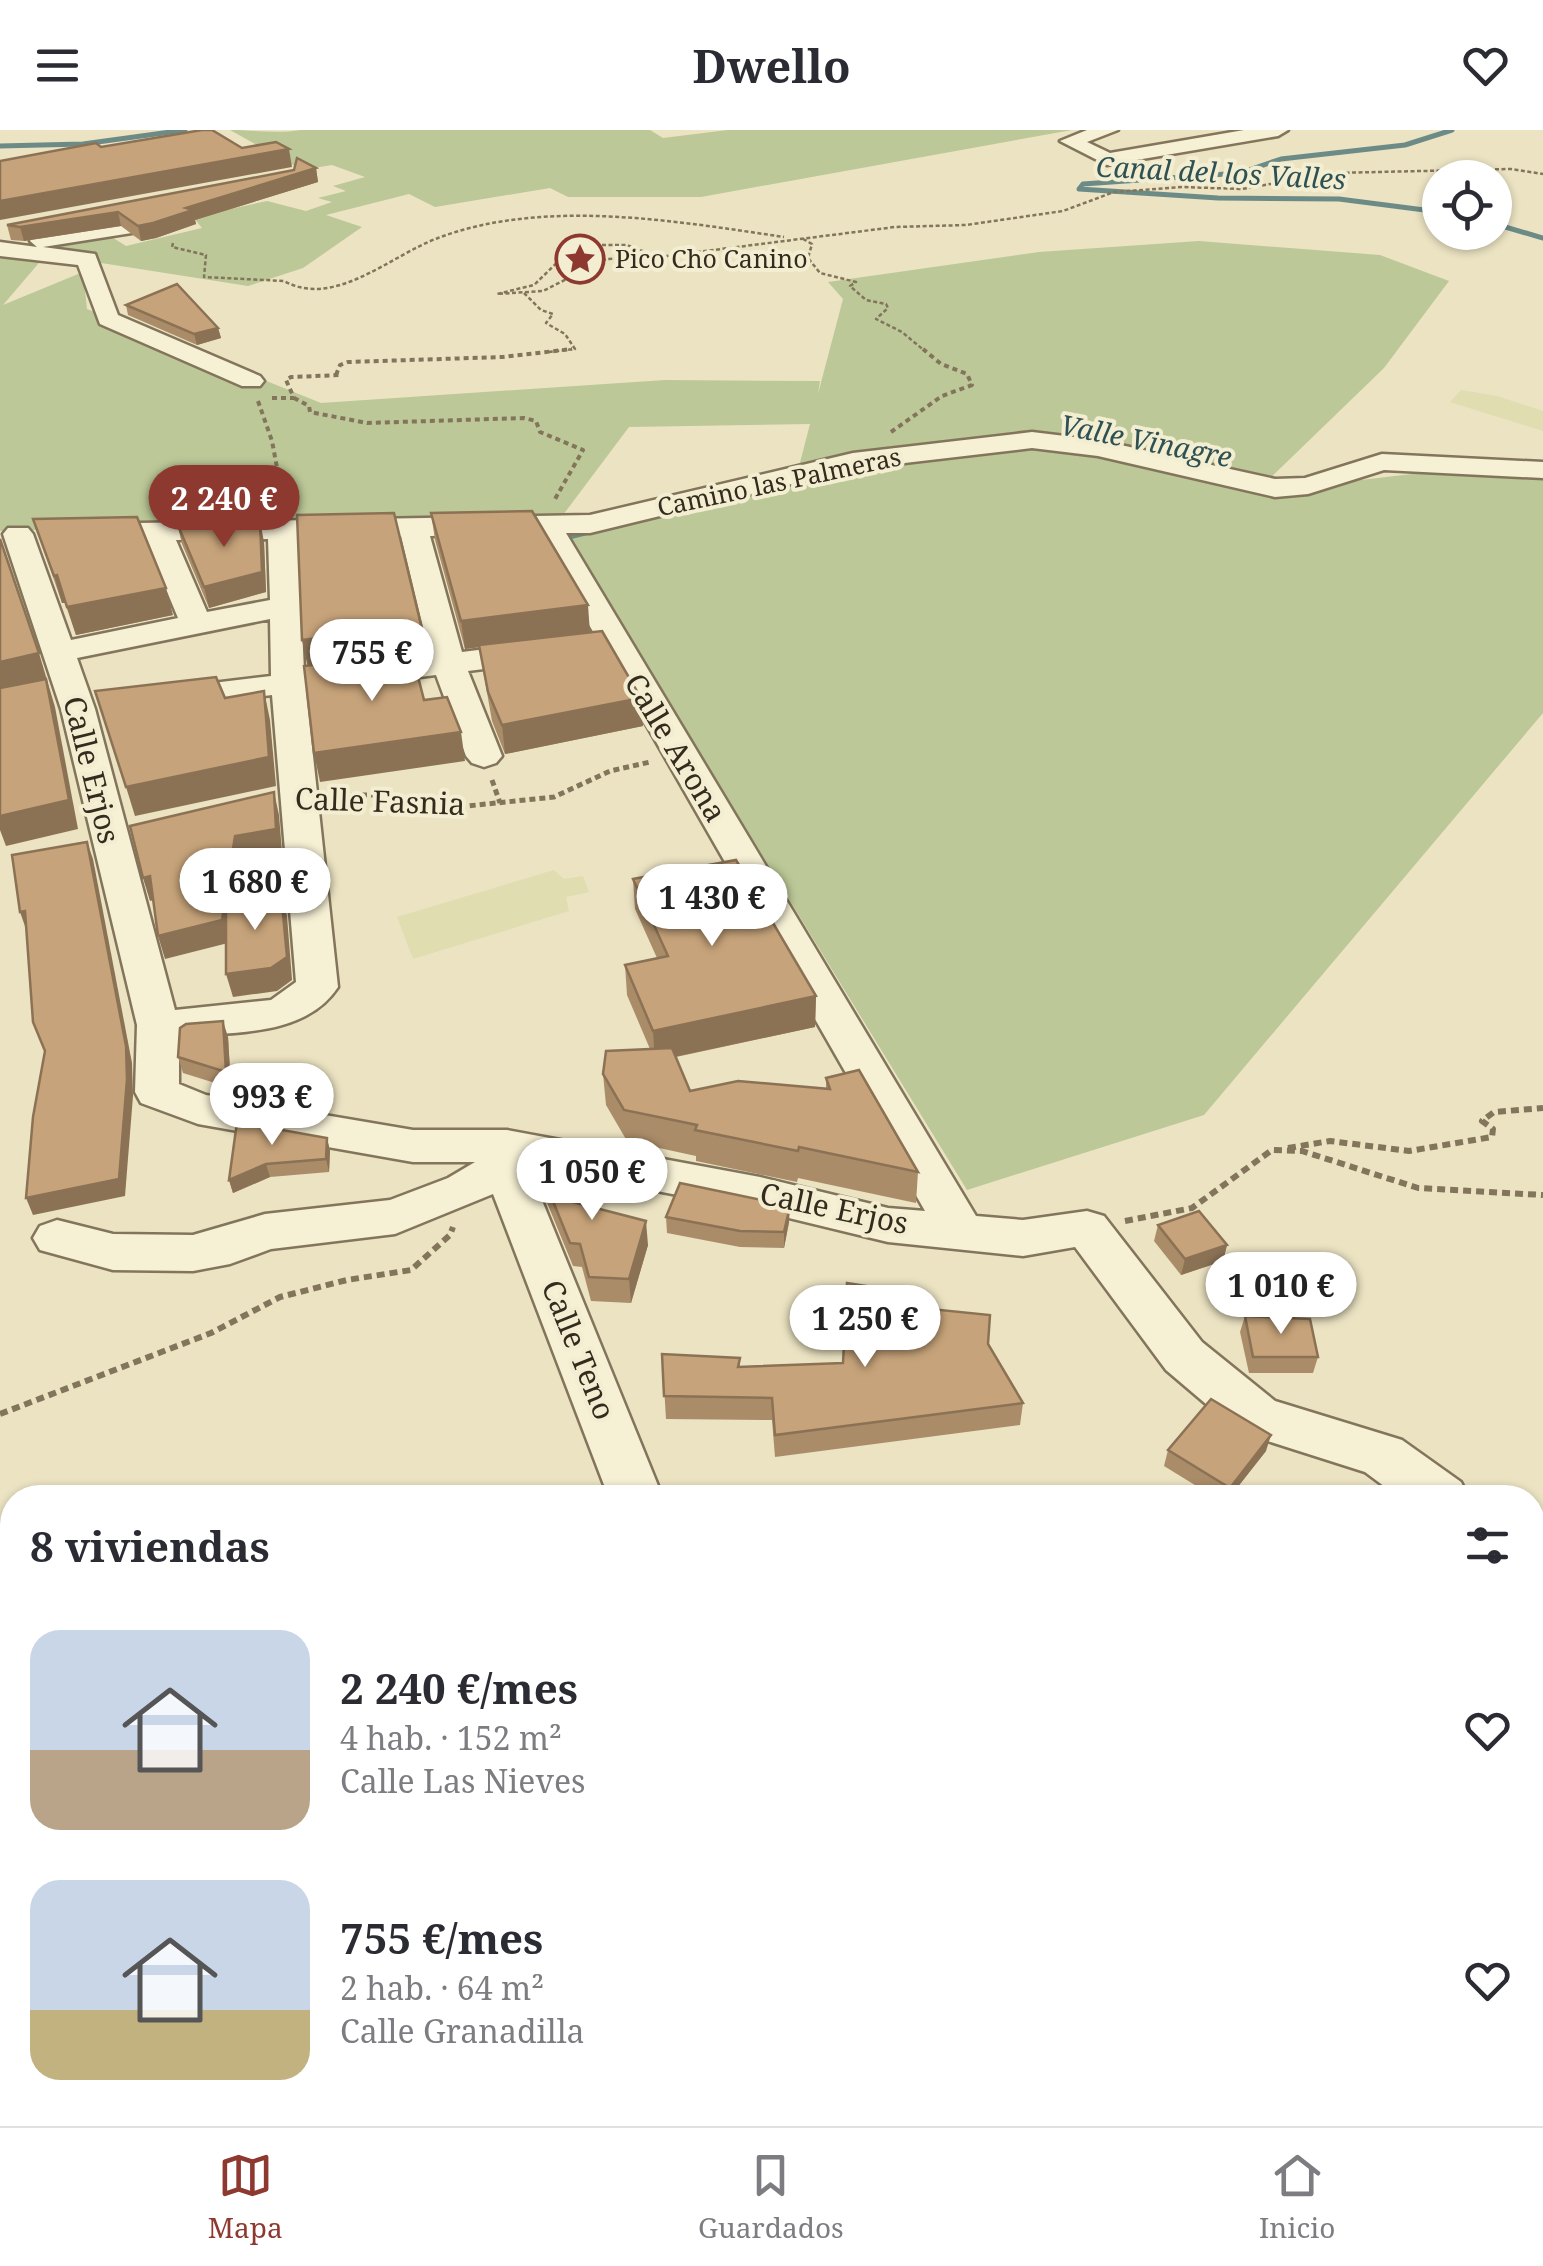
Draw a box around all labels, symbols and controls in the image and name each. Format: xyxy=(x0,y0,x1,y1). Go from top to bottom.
text: Dwello xyxy=(692,35,851,96)
icon: menu xyxy=(30,38,85,93)
icon: heart xyxy=(1458,38,1513,93)
water label: Canal del los Valles xyxy=(1095,146,1347,198)
map controls xyxy=(1422,160,1512,250)
button: locate xyxy=(1422,160,1512,250)
place icon: Pico Cho Canino xyxy=(554,233,606,285)
place label: Pico Cho Canino xyxy=(615,241,808,275)
water label: Valle Vinagre xyxy=(1057,405,1235,475)
street label: Camino las Palmeras xyxy=(654,439,904,523)
pin: 2 240 € xyxy=(132,465,316,550)
text: 2 240 € xyxy=(171,476,277,519)
pin: 755 € xyxy=(302,619,442,704)
text: 755 € xyxy=(332,630,412,673)
street label: Calle Arona xyxy=(616,665,737,829)
street label: Calle Erjos xyxy=(54,692,131,848)
street label: Calle Fasnia xyxy=(294,777,466,824)
pin: 1 680 € xyxy=(163,848,347,933)
text: 1 680 € xyxy=(202,859,308,902)
pin: 1 430 € xyxy=(620,864,804,949)
text: 1 430 € xyxy=(659,875,765,918)
pin: 993 € xyxy=(202,1063,342,1148)
text: 993 € xyxy=(232,1074,312,1117)
pin: 1 050 € xyxy=(500,1138,684,1223)
text: 1 050 € xyxy=(539,1149,645,1192)
street label: Calle Erjos xyxy=(756,1172,912,1243)
pin: 1 010 € xyxy=(1189,1252,1373,1337)
text: 1 010 € xyxy=(1228,1263,1334,1306)
street label: Calle Teno xyxy=(533,1273,626,1425)
pin: 1 250 € xyxy=(773,1285,957,1370)
text: 1 250 € xyxy=(812,1296,918,1339)
text: 8 viviendas xyxy=(30,1517,270,1574)
icon: filters xyxy=(1460,1518,1515,1573)
text: 2 240 €/mes xyxy=(340,1659,578,1716)
icon: home xyxy=(110,1670,230,1790)
icon: heart xyxy=(1460,1703,1515,1758)
text: 4 hab. · 152 m² xyxy=(340,1716,562,1759)
text: Calle Las Nieves xyxy=(340,1759,586,1802)
text: 755 €/mes xyxy=(340,1909,543,1966)
icon: home xyxy=(110,1920,230,2040)
icon: heart xyxy=(1460,1953,1515,2008)
text: 2 hab. · 64 m² xyxy=(340,1966,544,2009)
text: Calle Granadilla xyxy=(340,2009,585,2052)
tab: Mapa xyxy=(208,2148,283,2246)
tab: Guardados xyxy=(698,2148,844,2246)
tab: Inicio xyxy=(1259,2148,1335,2246)

